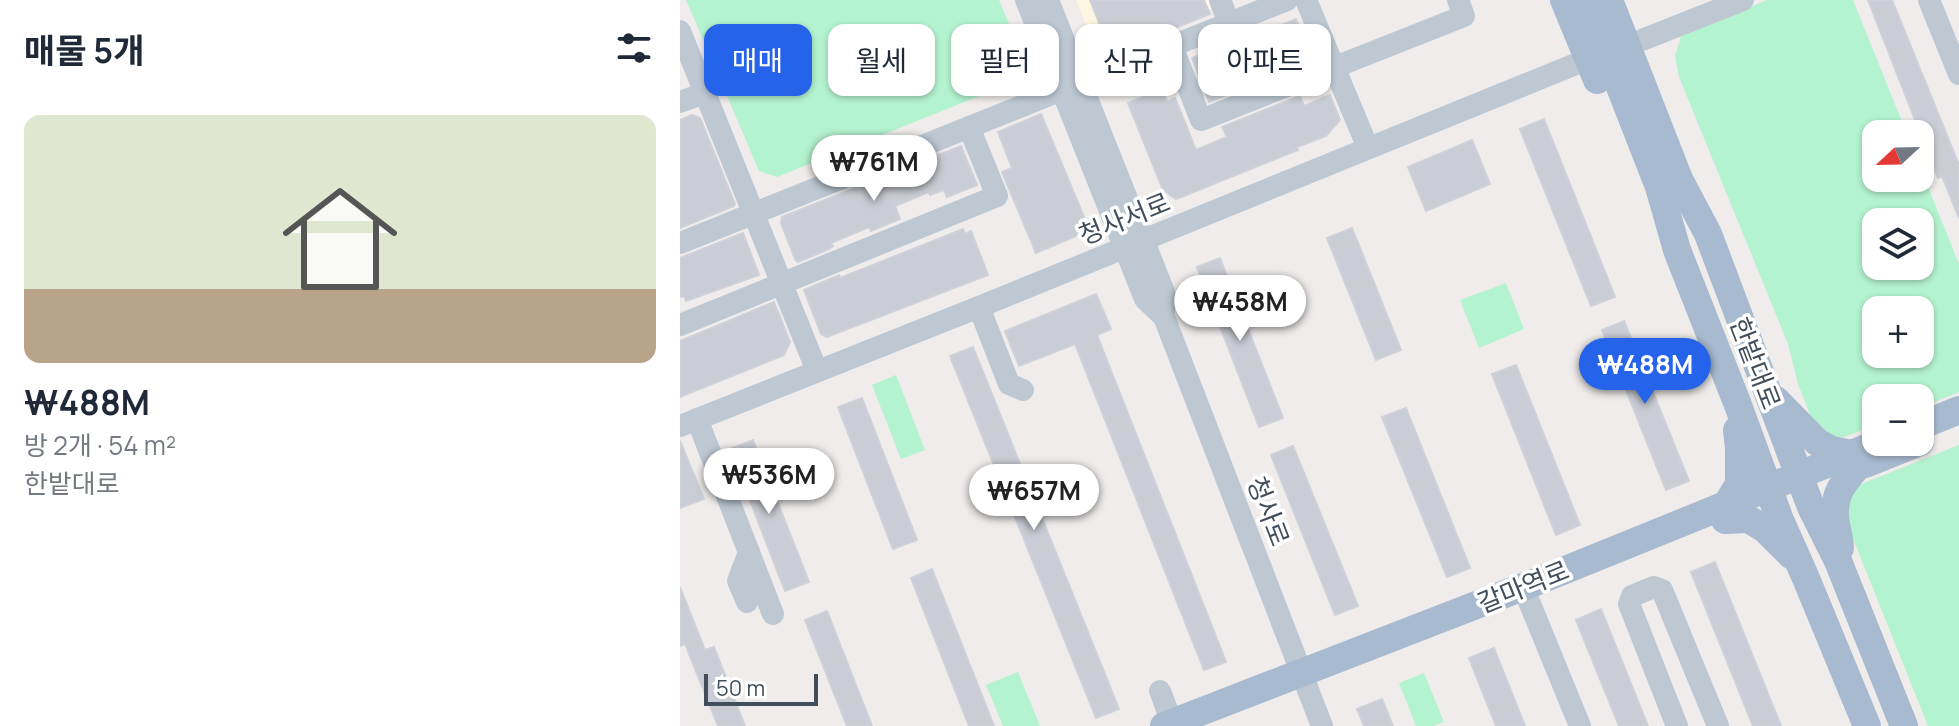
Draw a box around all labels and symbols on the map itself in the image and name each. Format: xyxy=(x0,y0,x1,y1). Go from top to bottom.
north arrow xyxy=(1862,120,1934,192)
pin: ₩761M xyxy=(818,135,930,203)
street label: 청사서로 xyxy=(1073,183,1175,253)
pin: ₩458M xyxy=(1184,275,1296,343)
street label: 한밭대로 xyxy=(1722,312,1790,414)
pin: ₩488M xyxy=(1589,338,1701,406)
pin: ₩536M xyxy=(713,448,825,516)
pin: ₩657M xyxy=(978,464,1090,532)
street label: 청사로 xyxy=(1239,471,1299,551)
street label: 갈마역로 xyxy=(1472,551,1574,621)
scale bar xyxy=(704,670,818,706)

